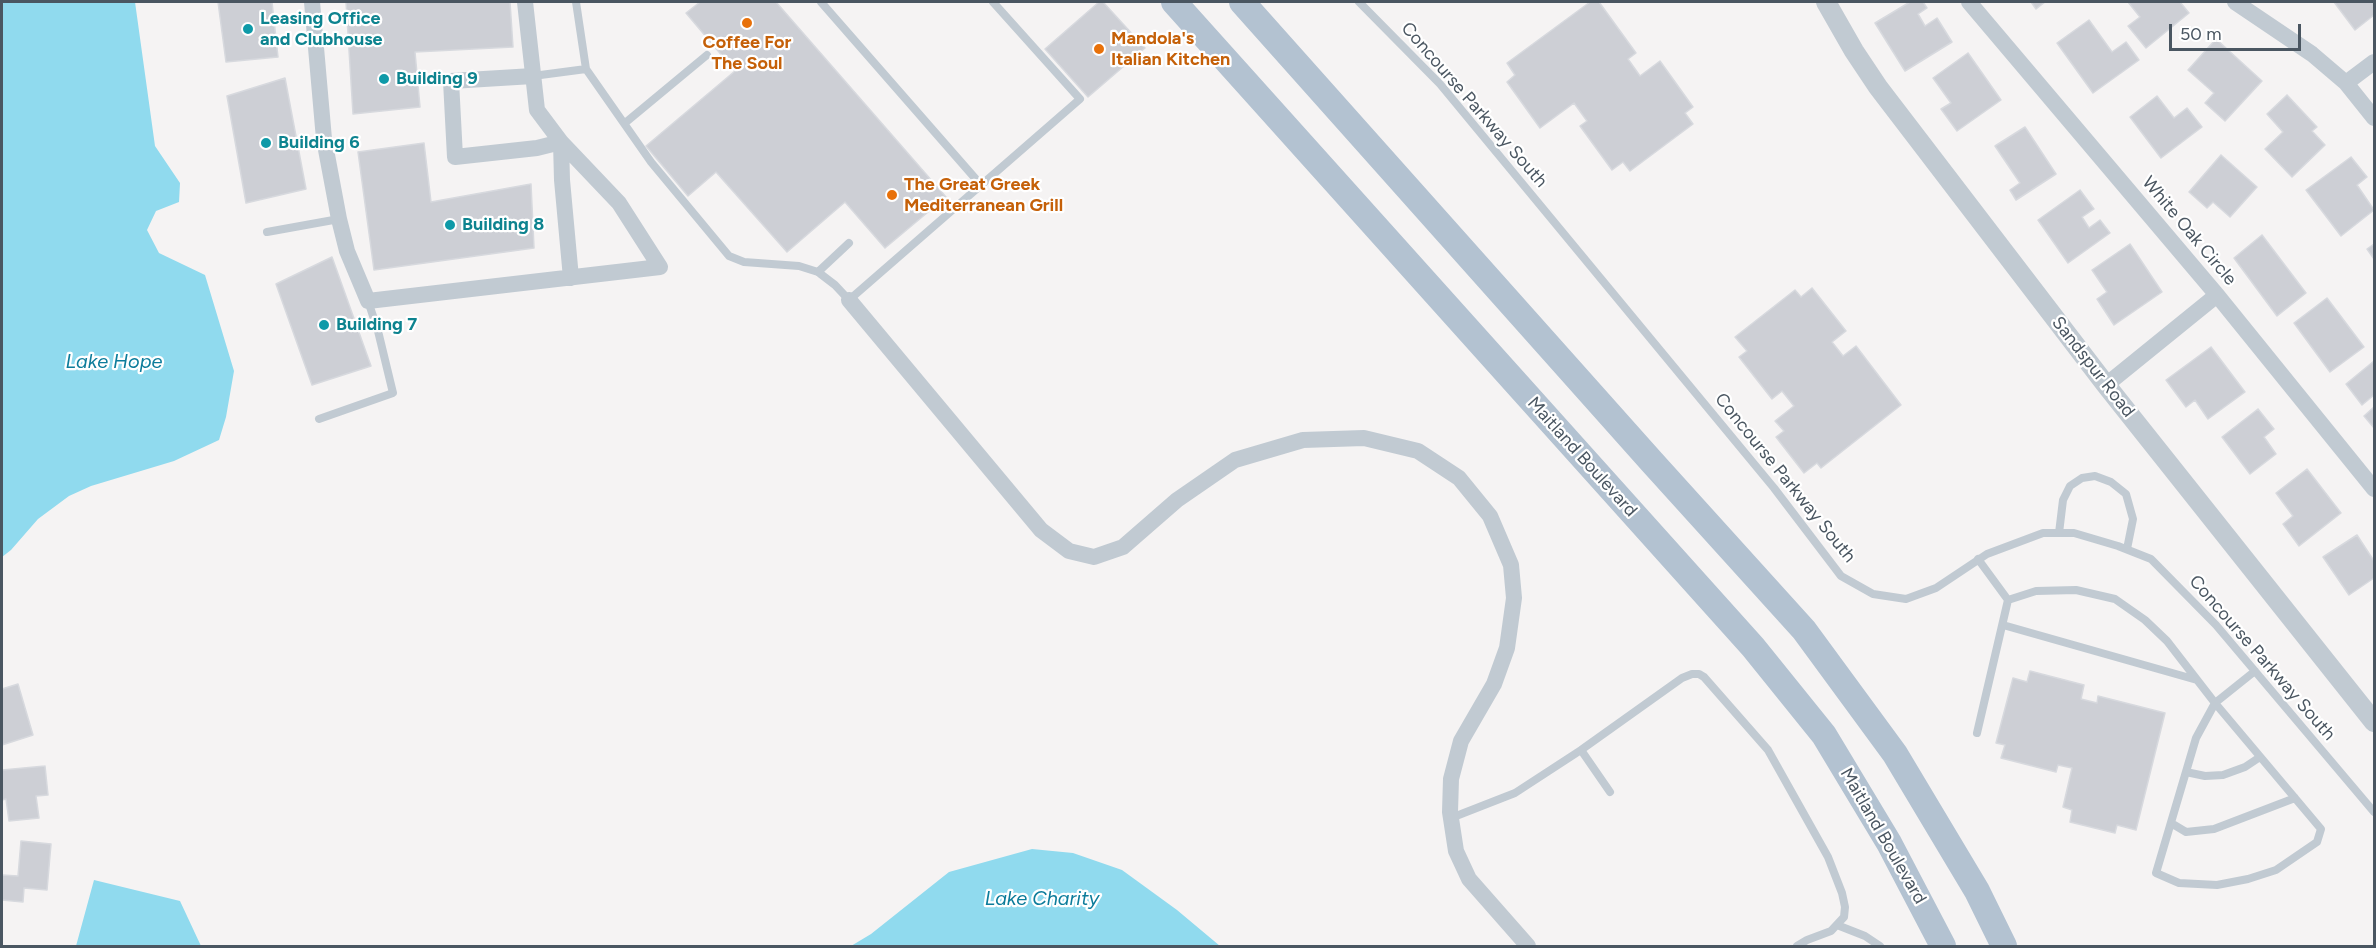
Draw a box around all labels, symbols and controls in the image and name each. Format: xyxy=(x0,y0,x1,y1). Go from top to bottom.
place label: Leasing Office and Clubhouse xyxy=(260,8,383,50)
scale bar xyxy=(2172,12,2304,50)
marker: Coffee For The Soul xyxy=(740,16,754,30)
street label: Concourse Parkway South xyxy=(1396,18,1552,192)
marker: Leasing Office and Clubhouse xyxy=(241,22,255,36)
text: 50 m xyxy=(2180,23,2222,45)
place label: Mandola's Italian Kitchen xyxy=(1111,28,1230,70)
place label: Coffee For The Soul xyxy=(703,32,791,74)
marker: Mandola's Italian Kitchen xyxy=(1092,42,1106,56)
place label: Building 9 xyxy=(396,68,478,90)
marker: Building 9 xyxy=(377,72,391,86)
place label: Building 6 xyxy=(278,132,360,154)
marker: Building 6 xyxy=(259,136,273,150)
street label: White Oak Circle xyxy=(2137,172,2241,290)
place label: The Great Greek Mediterranean Grill xyxy=(904,174,1063,216)
marker: The Great Greek Mediterranean Grill xyxy=(885,188,899,202)
place label: Building 8 xyxy=(462,214,544,236)
marker: Building 8 xyxy=(443,218,457,232)
street label: Sandspur Road xyxy=(2047,312,2139,422)
place label: Building 7 xyxy=(336,314,417,336)
marker: Building 7 xyxy=(317,318,331,332)
water label: Lake Hope xyxy=(66,350,162,374)
street label: Concourse Parkway South xyxy=(1710,389,1860,567)
street label: Maitland Boulevard xyxy=(1523,393,1641,521)
street label: Concourse Parkway South xyxy=(2184,571,2340,745)
street label: Maitland Boulevard xyxy=(1835,764,1931,908)
water label: Lake Charity xyxy=(985,887,1099,911)

